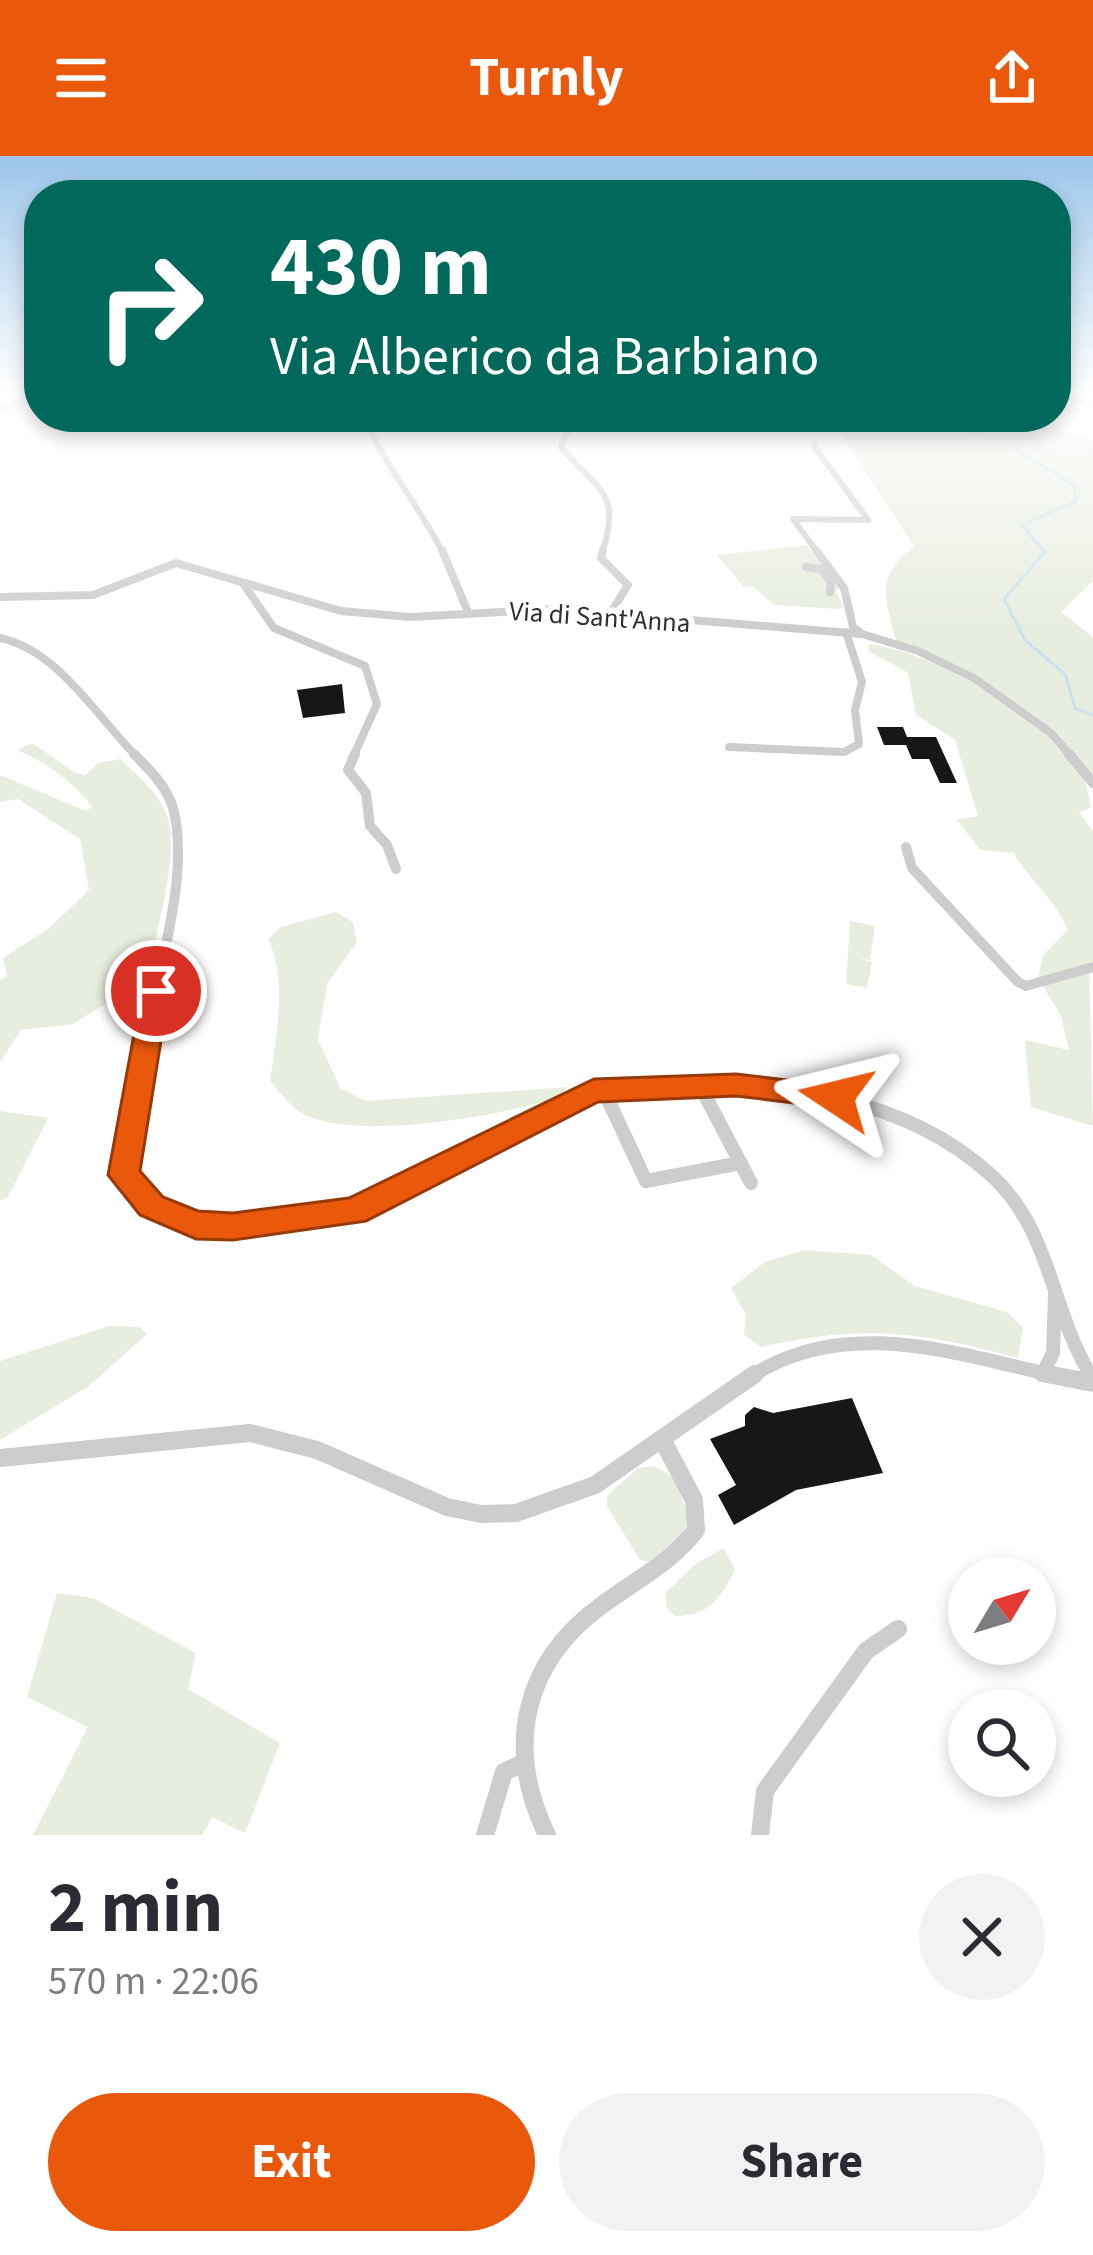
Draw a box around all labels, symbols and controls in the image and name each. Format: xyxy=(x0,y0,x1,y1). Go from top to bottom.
text: Turnly xyxy=(469,40,624,117)
icon: menu xyxy=(48,45,114,111)
icon: share xyxy=(979,45,1045,111)
text: 430 m xyxy=(270,208,492,328)
icon: right xyxy=(72,228,228,384)
text: Via Alberico da Barbiano xyxy=(270,319,819,396)
street label: Via di Sant'Anna xyxy=(508,592,692,643)
pin xyxy=(105,940,207,1042)
icon: arrive xyxy=(123,958,189,1024)
position arrow xyxy=(773,1034,899,1160)
north arrow xyxy=(948,1557,1056,1665)
map controls xyxy=(948,1557,1056,1797)
button: search xyxy=(948,1689,1056,1797)
text: 2 min xyxy=(48,1857,223,1960)
button: close xyxy=(919,1874,1045,2000)
text: 570 m · 22:06 xyxy=(48,1954,259,2010)
button: Exit xyxy=(48,2093,535,2231)
button: Share xyxy=(559,2093,1045,2231)

